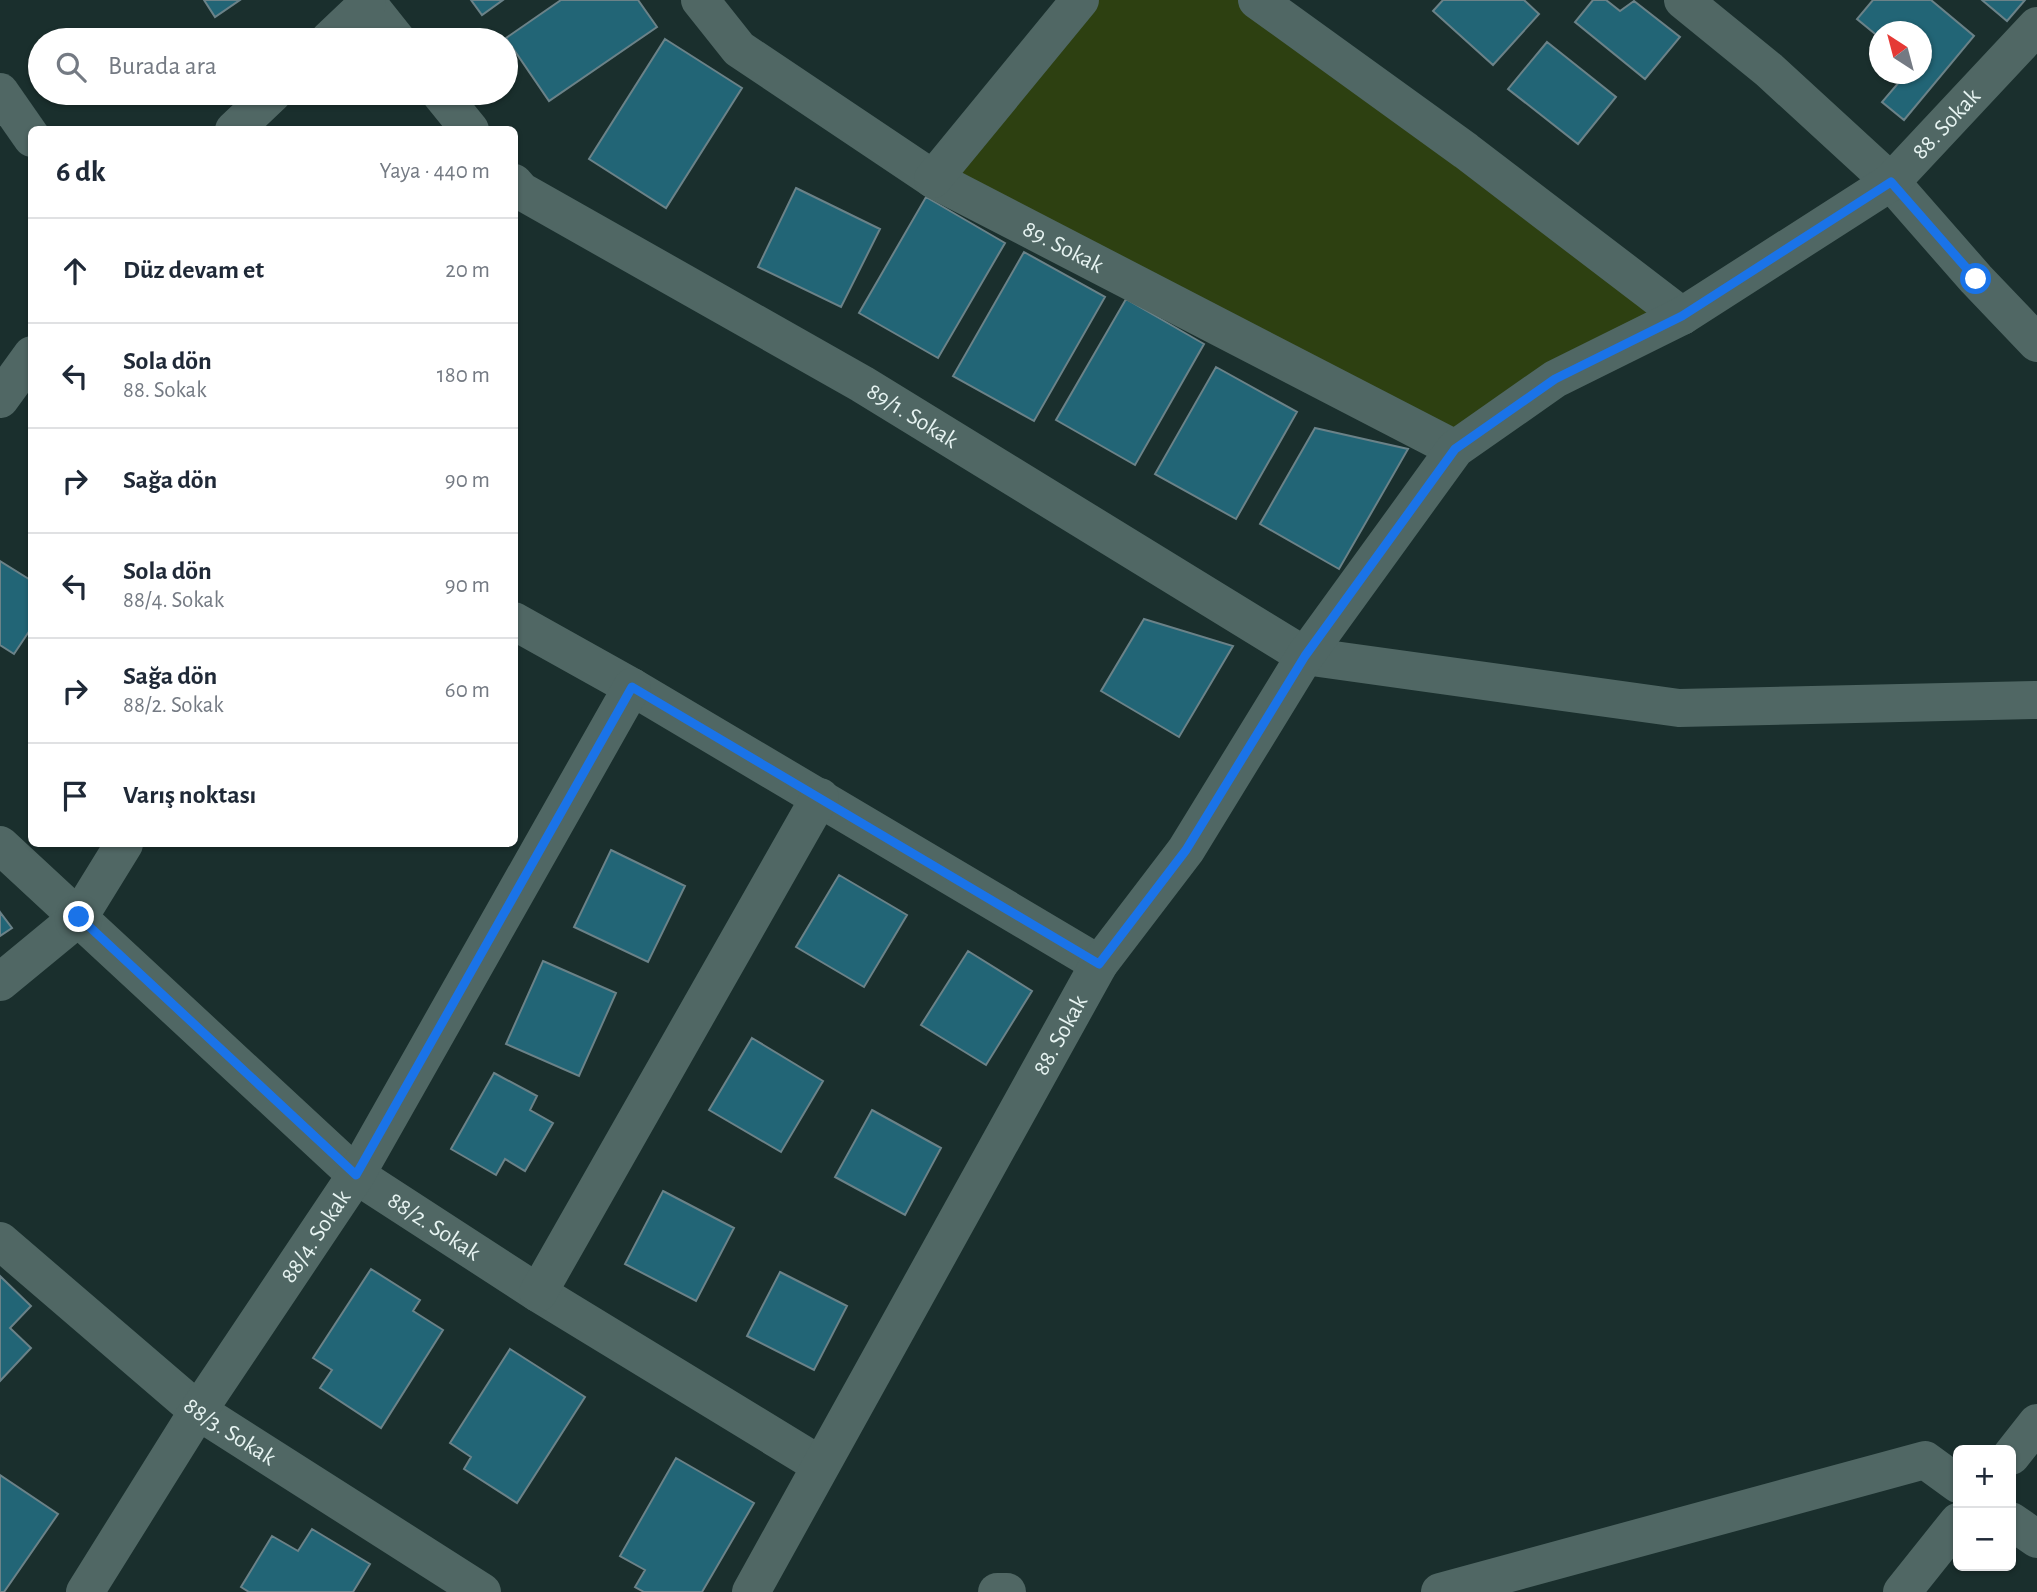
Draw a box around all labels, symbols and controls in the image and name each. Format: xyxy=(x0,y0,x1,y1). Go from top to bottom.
north arrow xyxy=(1869,21,1932,84)
search box xyxy=(28,28,518,105)
icon: search xyxy=(52,48,90,86)
text: Burada ara xyxy=(108,53,217,79)
street label: 88. Sokak xyxy=(1908,84,1985,164)
text: 6 dk xyxy=(56,157,106,187)
text: Yaya · 440 m xyxy=(380,160,490,183)
street label: 89. Sokak xyxy=(1019,217,1107,278)
icon: ahead xyxy=(56,252,94,290)
text: Düz devam et xyxy=(123,257,264,283)
text: 20 m xyxy=(445,259,490,282)
route start xyxy=(1960,263,1991,294)
text: Sola dön xyxy=(123,348,212,374)
icon: left xyxy=(56,357,94,395)
text: 180 m xyxy=(437,364,490,387)
text: 88. Sokak xyxy=(123,379,207,402)
street label: 89/1. Sokak xyxy=(862,379,962,453)
icon: right xyxy=(56,462,94,500)
text: Sağa dön xyxy=(123,467,217,493)
text: 90 m xyxy=(445,469,490,492)
text: Sola dön xyxy=(123,558,212,584)
icon: left xyxy=(56,567,94,605)
text: 90 m xyxy=(445,574,490,597)
text: 88/4. Sokak xyxy=(123,589,224,612)
text: Sağa dön xyxy=(123,663,217,689)
icon: right xyxy=(56,672,94,710)
text: 60 m xyxy=(445,679,490,702)
text: 88/2. Sokak xyxy=(123,694,224,717)
icon: arrive xyxy=(56,777,94,815)
text: Varış noktası xyxy=(123,782,256,808)
route end xyxy=(63,901,94,932)
street label: 88. Sokak xyxy=(1029,991,1092,1079)
street label: 88/4. Sokak xyxy=(277,1186,355,1287)
street label: 88/2. Sokak xyxy=(383,1188,485,1265)
street label: 88/3. Sokak xyxy=(179,1393,280,1470)
map controls xyxy=(1953,1445,2016,1571)
button: + xyxy=(1953,1445,2016,1508)
button: − xyxy=(1953,1508,2016,1571)

